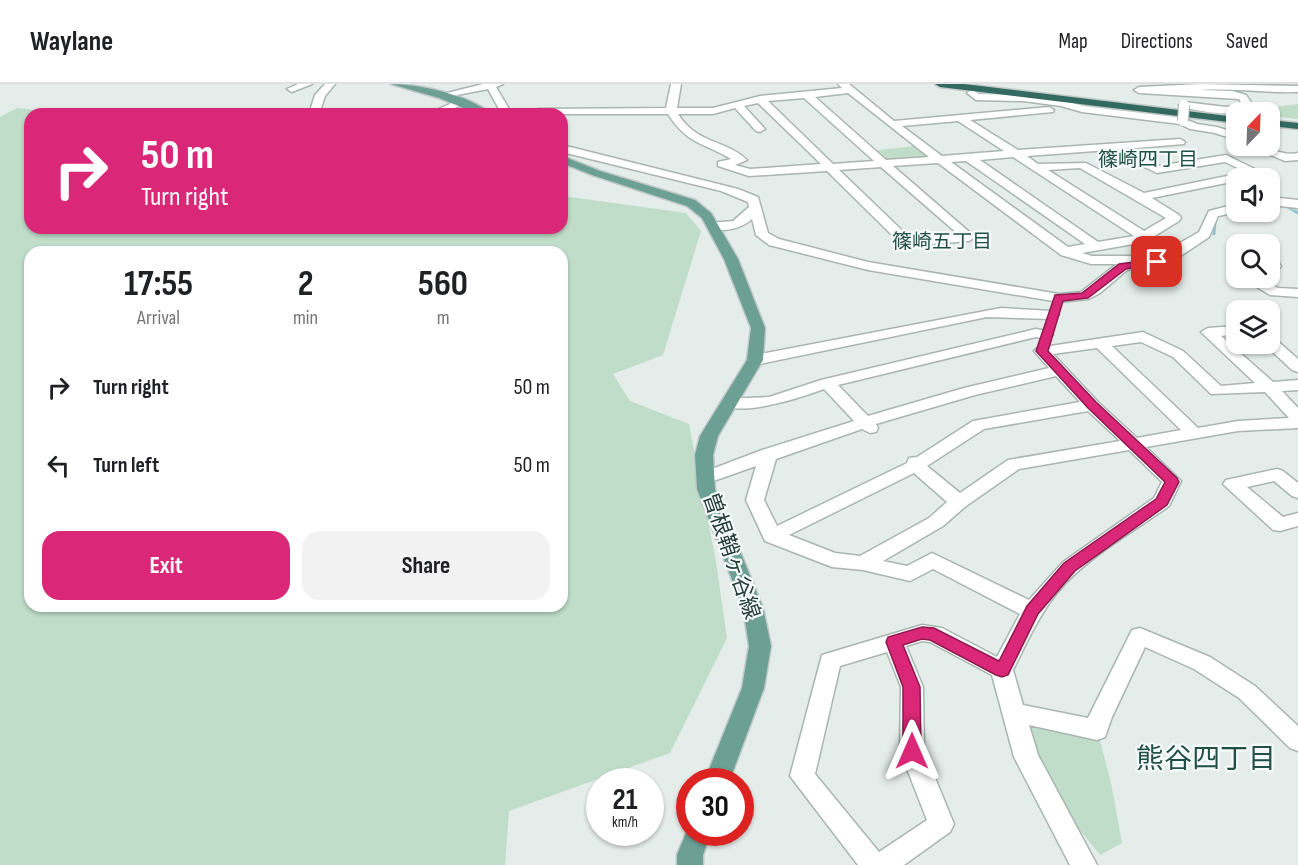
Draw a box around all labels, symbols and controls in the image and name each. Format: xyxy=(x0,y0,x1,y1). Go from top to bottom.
text: Waylane xyxy=(30,25,113,58)
text: Map xyxy=(1058,29,1088,54)
text: Directions xyxy=(1121,29,1193,54)
text: Saved xyxy=(1226,29,1268,54)
north arrow xyxy=(1226,102,1280,156)
map controls xyxy=(1226,102,1280,354)
text: 50 m xyxy=(141,130,214,181)
icon: right xyxy=(42,132,120,210)
district label: 篠崎四丁目 xyxy=(1098,148,1198,172)
button: sound xyxy=(1226,168,1280,222)
text: Turn right xyxy=(141,181,228,213)
district label: 篠崎五丁目 xyxy=(892,230,992,254)
button: search xyxy=(1226,234,1280,288)
pin xyxy=(1131,236,1182,287)
icon: arrive xyxy=(1140,245,1173,278)
text: 17:55 xyxy=(124,263,193,306)
text: 2 xyxy=(298,263,313,306)
text: 560 xyxy=(418,263,468,306)
button: layers xyxy=(1226,300,1280,354)
text: Arrival xyxy=(137,306,180,330)
text: min xyxy=(293,306,318,330)
text: m xyxy=(437,306,449,330)
icon: right xyxy=(42,371,75,404)
text: Turn right xyxy=(93,374,169,401)
text: 50 m xyxy=(514,374,550,401)
icon: left xyxy=(42,449,75,482)
text: Turn left xyxy=(93,452,159,479)
text: 50 m xyxy=(514,452,550,479)
street label: 曽根鞘ヶ谷線 xyxy=(697,489,765,623)
button: Exit xyxy=(42,531,290,600)
button: Share xyxy=(302,531,550,600)
position arrow xyxy=(880,719,944,783)
district label: 熊谷四丁目 xyxy=(1136,743,1276,776)
speed limit sign: 30 xyxy=(676,768,754,846)
text: 21 xyxy=(613,782,637,818)
text: km/h xyxy=(612,813,638,832)

